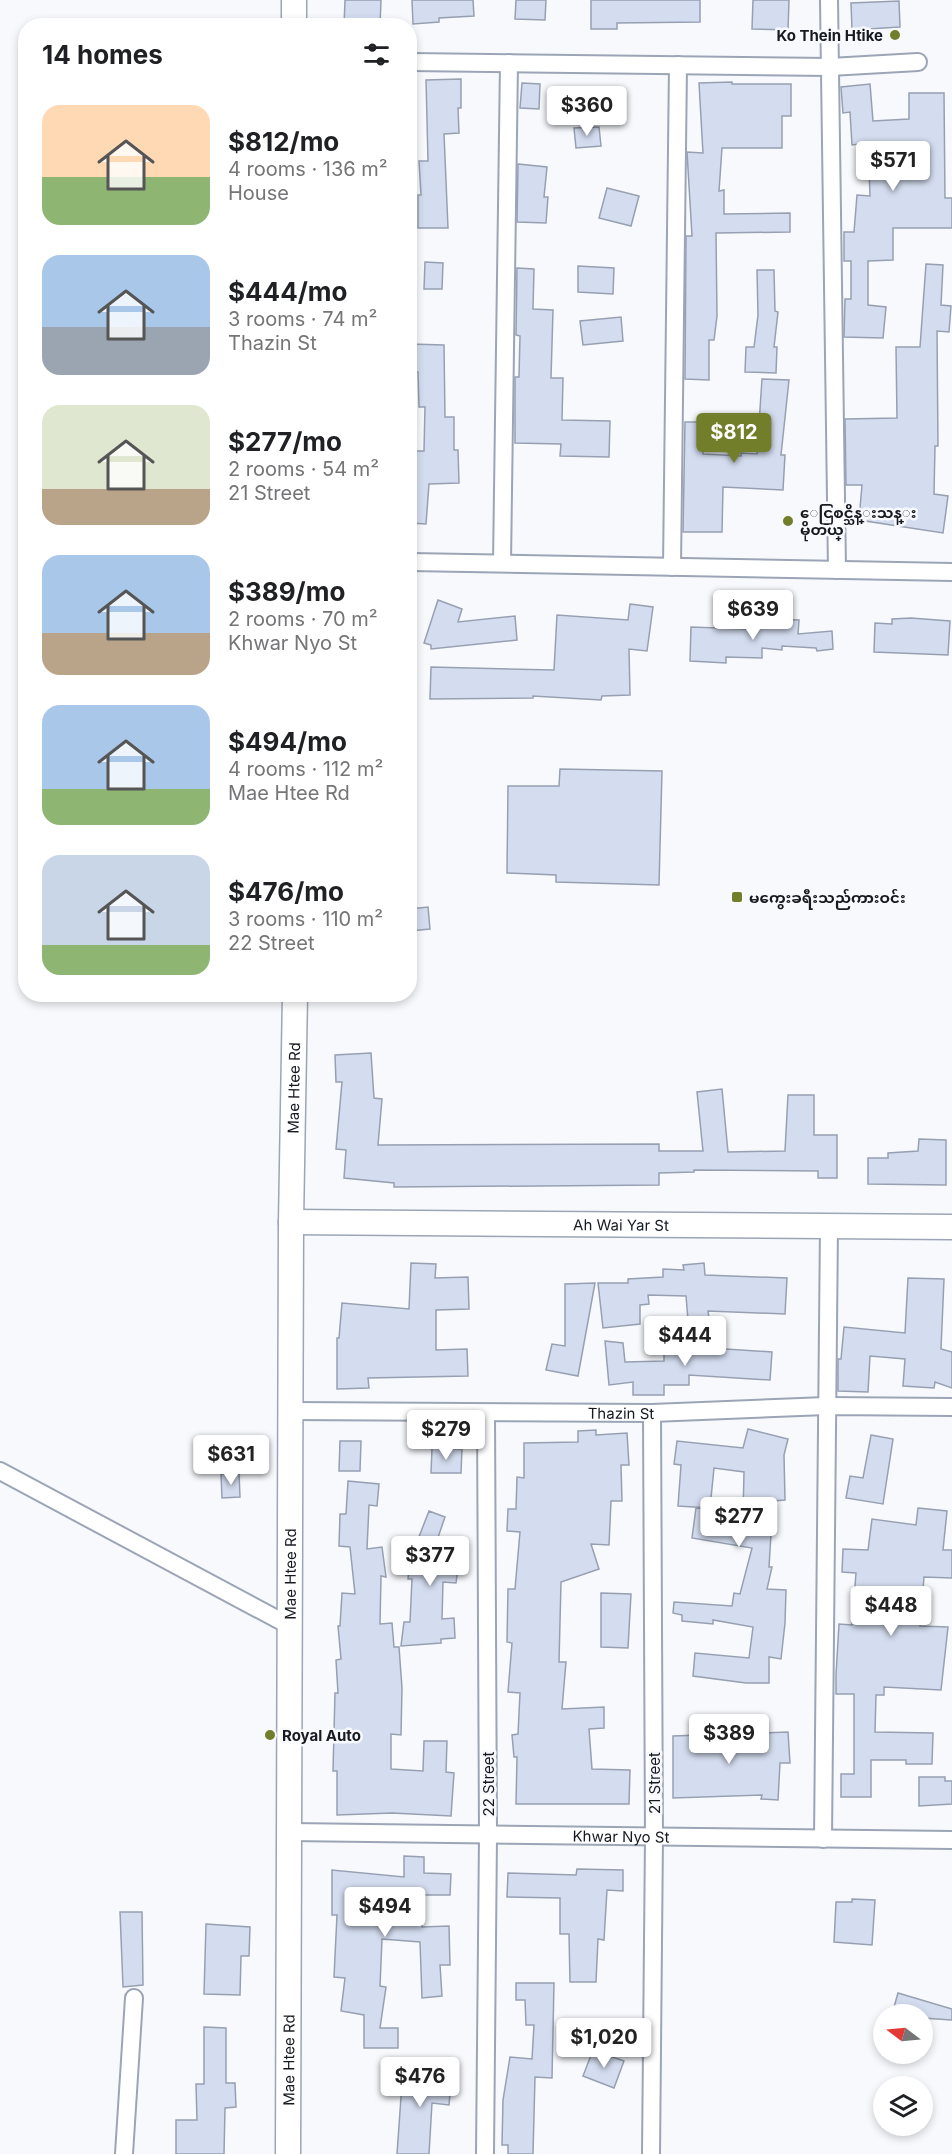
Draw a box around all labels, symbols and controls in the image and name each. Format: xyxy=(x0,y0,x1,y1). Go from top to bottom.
place label: Ko Thein Htike xyxy=(777,26,883,45)
marker: Ko Thein Htike xyxy=(888,28,902,42)
icon: filters xyxy=(360,38,393,71)
text: 14 homes xyxy=(42,39,163,70)
pin: $360 xyxy=(551,86,623,137)
text: $360 xyxy=(561,93,613,117)
text: $812/mo xyxy=(228,126,339,157)
icon: home xyxy=(90,129,162,201)
pin: $571 xyxy=(857,141,929,192)
text: $571 xyxy=(870,148,916,172)
text: 4 rooms · 136 m² xyxy=(228,157,388,181)
text: House xyxy=(228,181,289,205)
text: $444/mo xyxy=(228,276,348,307)
icon: home xyxy=(90,279,162,351)
text: 3 rooms · 74 m² xyxy=(228,307,377,331)
text: Thazin St xyxy=(228,331,317,355)
pin: $812 xyxy=(698,413,770,464)
text: $812 xyxy=(710,420,758,444)
text: $277/mo xyxy=(228,426,342,457)
icon: home xyxy=(90,429,162,501)
text: 2 rooms · 54 m² xyxy=(228,457,379,481)
text: 21 Street xyxy=(228,481,310,505)
place label: ေငြစင္သိန္းသန္း မိုတယ္ xyxy=(800,503,917,542)
marker: ေငြစင္သိန္းသန္း မိုတယ္ xyxy=(781,514,795,528)
text: $389/mo xyxy=(228,576,345,607)
icon: home xyxy=(90,579,162,651)
pin: $639 xyxy=(717,590,789,641)
text: $639 xyxy=(727,597,779,621)
text: 2 rooms · 70 m² xyxy=(228,607,378,631)
text: Khwar Nyo St xyxy=(228,631,357,655)
text: $494/mo xyxy=(228,726,347,757)
icon: home xyxy=(90,729,162,801)
text: 4 rooms · 112 m² xyxy=(228,757,383,781)
text: Mae Htee Rd xyxy=(228,781,350,805)
text: $476/mo xyxy=(228,876,344,907)
icon: home xyxy=(90,879,162,951)
place label: မကွေးခရီးသည်ကားဝင်း xyxy=(749,888,906,910)
marker: မကွေးခရီးသည်ကားဝင်း xyxy=(730,890,744,904)
text: 3 rooms · 110 m² xyxy=(228,907,383,931)
text: 22 Street xyxy=(228,931,314,955)
street label: Mae Htee Rd xyxy=(283,1042,304,1134)
street label: Ah Wai Yar St xyxy=(573,1215,669,1234)
pin: $444 xyxy=(649,1316,721,1367)
text: $444 xyxy=(658,1323,712,1347)
street label: Thazin St xyxy=(588,1403,654,1423)
pin: $279 xyxy=(410,1410,482,1461)
text: $279 xyxy=(421,1417,471,1441)
pin: $631 xyxy=(195,1435,267,1486)
text: $631 xyxy=(207,1442,255,1466)
pin: $277 xyxy=(703,1497,775,1548)
text: $277 xyxy=(714,1504,764,1528)
street label: Mae Htee Rd xyxy=(280,1528,300,1620)
pin: $377 xyxy=(394,1536,466,1587)
text: $377 xyxy=(405,1543,455,1567)
pin: $448 xyxy=(855,1586,927,1637)
text: $448 xyxy=(864,1593,918,1617)
pin: $389 xyxy=(693,1714,765,1765)
text: $389 xyxy=(703,1721,755,1745)
place label: Royal Auto xyxy=(282,1726,361,1745)
marker: Royal Auto xyxy=(263,1728,277,1742)
street label: 22 Street xyxy=(479,1751,498,1816)
street label: 21 Street xyxy=(645,1752,664,1814)
street label: Khwar Nyo St xyxy=(572,1826,670,1846)
pin: $494 xyxy=(349,1887,421,1938)
text: $494 xyxy=(358,1894,412,1918)
north arrow xyxy=(873,2004,933,2064)
map controls xyxy=(873,2004,933,2136)
street label: Mae Htee Rd xyxy=(279,2014,298,2106)
pin: $1,020 xyxy=(555,2018,653,2069)
text: $1,020 xyxy=(570,2025,638,2049)
pin: $476 xyxy=(384,2057,456,2108)
text: $476 xyxy=(395,2064,445,2088)
button: layers xyxy=(873,2076,933,2136)

